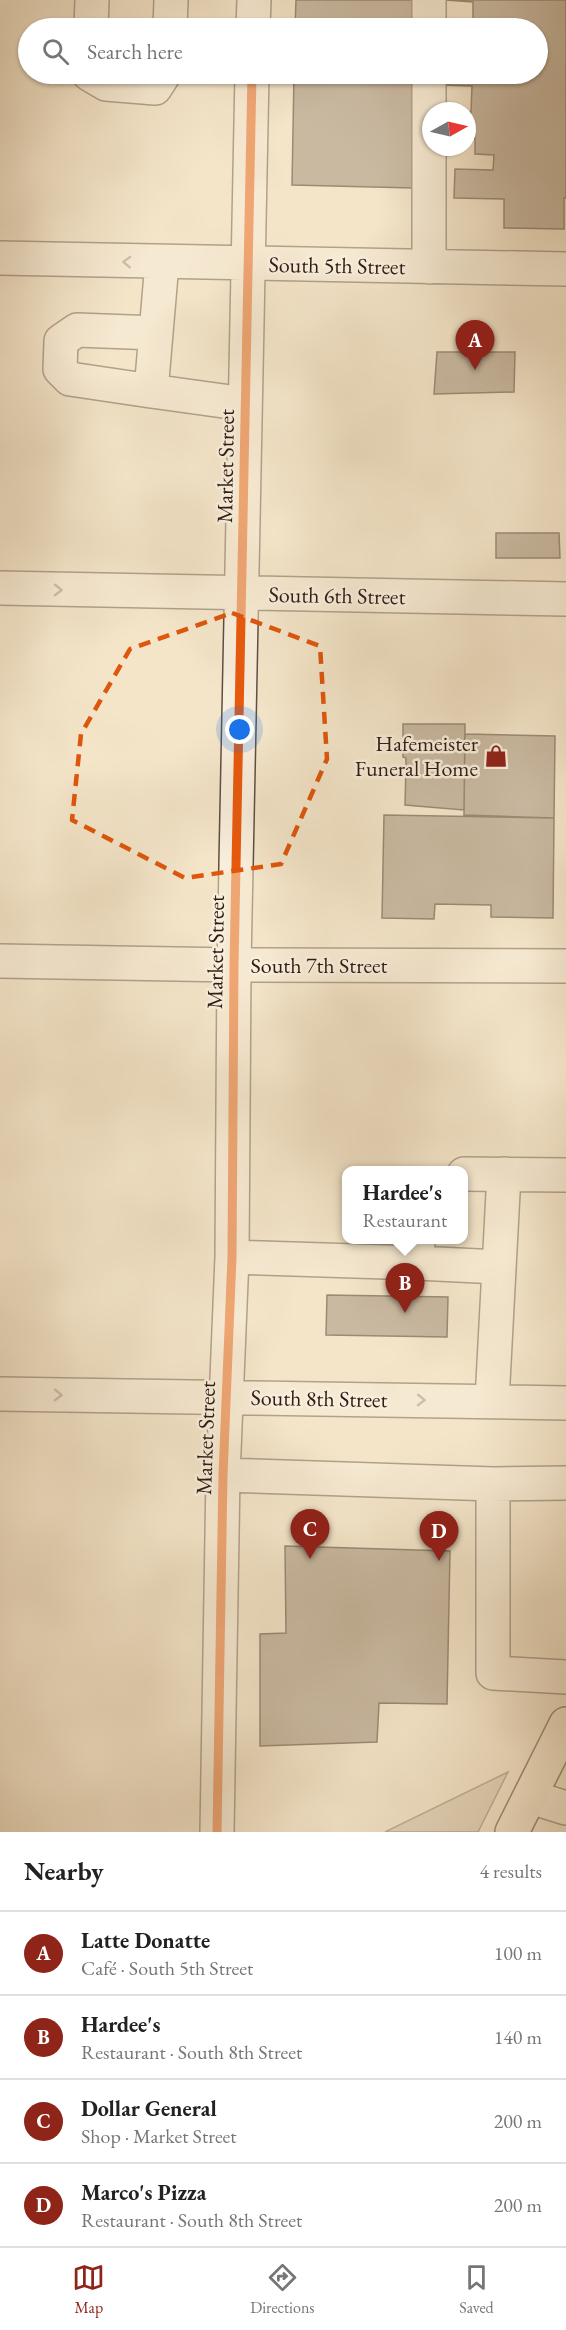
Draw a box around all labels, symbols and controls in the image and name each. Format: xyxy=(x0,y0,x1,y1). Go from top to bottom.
search box xyxy=(18,18,548,84)
icon: search xyxy=(39,35,72,68)
text: Search here xyxy=(87,37,182,66)
north arrow xyxy=(422,102,476,156)
street label: South 5th Street xyxy=(268,250,406,281)
one-way arrow xyxy=(123,255,132,268)
pin: A xyxy=(456,320,494,370)
street label: Market Street xyxy=(210,409,241,523)
street label: South 6th Street xyxy=(268,580,406,611)
one-way arrow xyxy=(54,583,63,596)
your location xyxy=(225,715,254,744)
place label: Hafemeister Funeral Home xyxy=(355,729,479,783)
shop icon: Hafemeister Funeral Home xyxy=(483,743,509,769)
street label: Market Street xyxy=(200,895,231,1009)
street label: South 7th Street xyxy=(251,951,388,980)
popup xyxy=(342,1166,468,1244)
text: Hardee's xyxy=(363,1178,442,1207)
text: Restaurant xyxy=(363,1207,447,1233)
pin: B xyxy=(386,1264,424,1313)
street label: Market Street xyxy=(189,1380,222,1496)
street label: South 8th Street xyxy=(250,1383,388,1414)
one-way arrow xyxy=(54,1389,63,1401)
one-way arrow xyxy=(417,1394,426,1406)
pin: C xyxy=(290,1510,330,1559)
pin: D xyxy=(420,1512,458,1561)
text: Nearby xyxy=(24,1854,104,1888)
text: 4 results xyxy=(479,1858,542,1884)
text: Latte Donatte xyxy=(81,1926,210,1955)
text: A xyxy=(36,1940,51,1966)
text: 100 m xyxy=(494,1940,542,1966)
text: Café · South 5th Street xyxy=(81,1955,253,1981)
text: Hardee's xyxy=(81,2010,160,2039)
text: B xyxy=(37,2024,50,2050)
text: 140 m xyxy=(494,2024,542,2050)
text: Restaurant · South 8th Street xyxy=(81,2039,302,2065)
text: Dollar General xyxy=(81,2094,217,2123)
text: C xyxy=(36,2108,51,2134)
text: 200 m xyxy=(494,2108,542,2134)
text: Shop · Market Street xyxy=(81,2123,237,2149)
text: Marco's Pizza xyxy=(81,2178,206,2207)
text: D xyxy=(36,2192,51,2218)
text: 200 m xyxy=(494,2192,542,2218)
text: Restaurant · South 8th Street xyxy=(81,2207,302,2233)
tab: Map xyxy=(72,2261,105,2318)
tab: Directions xyxy=(250,2261,315,2318)
tab: Saved xyxy=(459,2261,494,2318)

